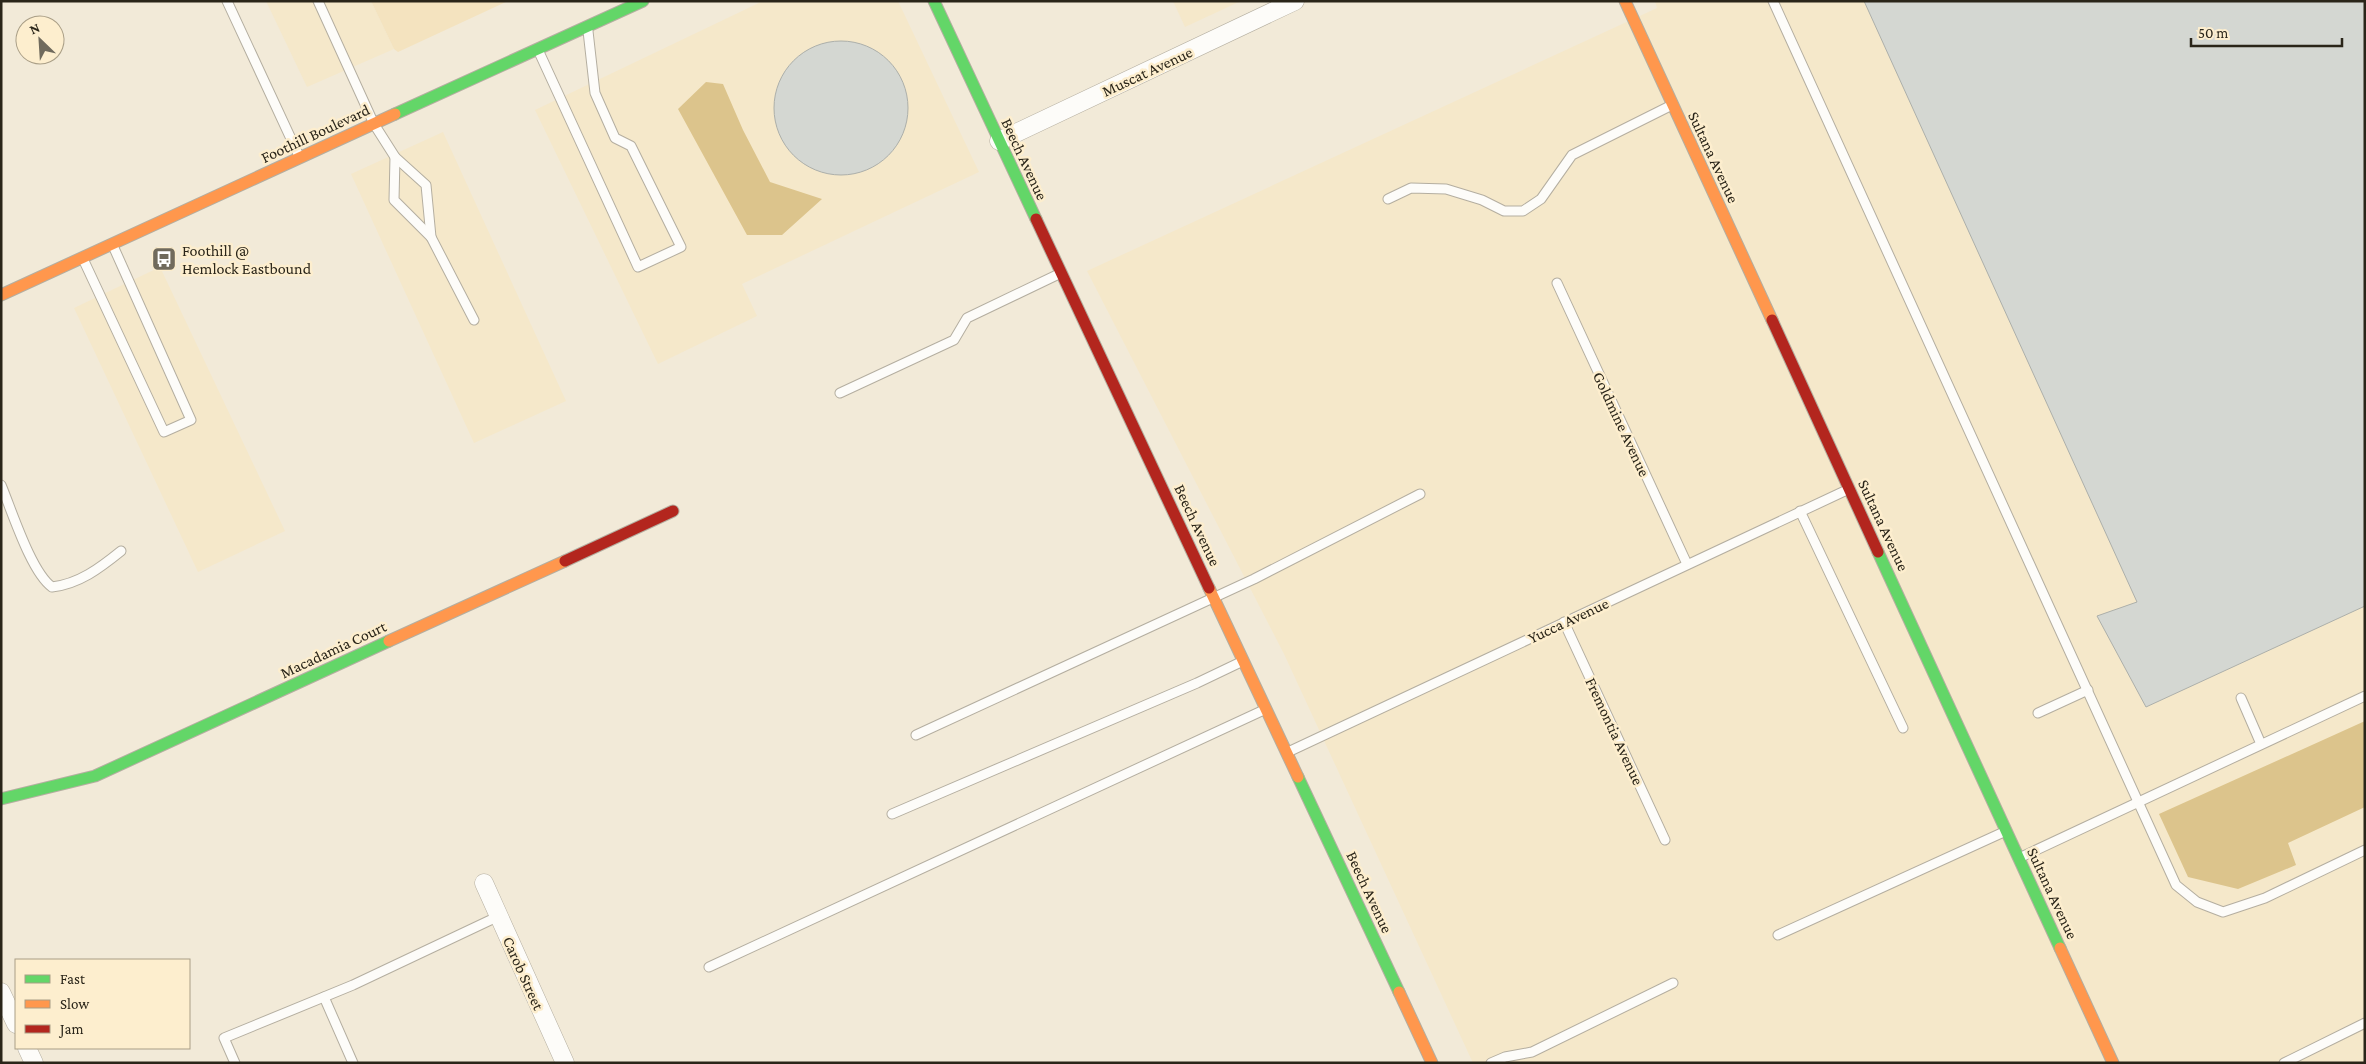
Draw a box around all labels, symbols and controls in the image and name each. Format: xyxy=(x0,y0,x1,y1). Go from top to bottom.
north arrow xyxy=(15,15,65,65)
scale bar xyxy=(2191,15,2342,47)
text: N xyxy=(27,19,43,37)
text: 50 m xyxy=(2198,25,2228,41)
street label: Muscat Avenue xyxy=(1099,43,1195,100)
street label: Foothill Boulevard xyxy=(258,101,373,166)
street label: Sultana Avenue xyxy=(1685,109,1742,206)
street label: Beech Avenue xyxy=(998,116,1051,203)
place label: Foothill @ Hemlock Eastbound xyxy=(182,242,312,277)
bus stop icon: Foothill @ Hemlock Eastbound xyxy=(151,246,177,272)
street label: Goldmine Avenue xyxy=(1590,369,1653,479)
street label: Sultana Avenue xyxy=(1855,477,1912,574)
street label: Beech Avenue xyxy=(1171,482,1224,569)
street label: Yucca Avenue xyxy=(1525,594,1611,647)
street label: Macadamia Court xyxy=(278,617,389,681)
street label: Fremontia Avenue xyxy=(1582,675,1647,788)
street label: Sultana Avenue xyxy=(2024,845,2081,942)
street label: Beech Avenue xyxy=(1343,849,1396,936)
street label: Carob Street xyxy=(500,934,548,1013)
legend xyxy=(15,959,190,1049)
text: Fast xyxy=(60,971,86,987)
text: Slow xyxy=(60,996,90,1012)
text: Jam xyxy=(58,1021,83,1038)

